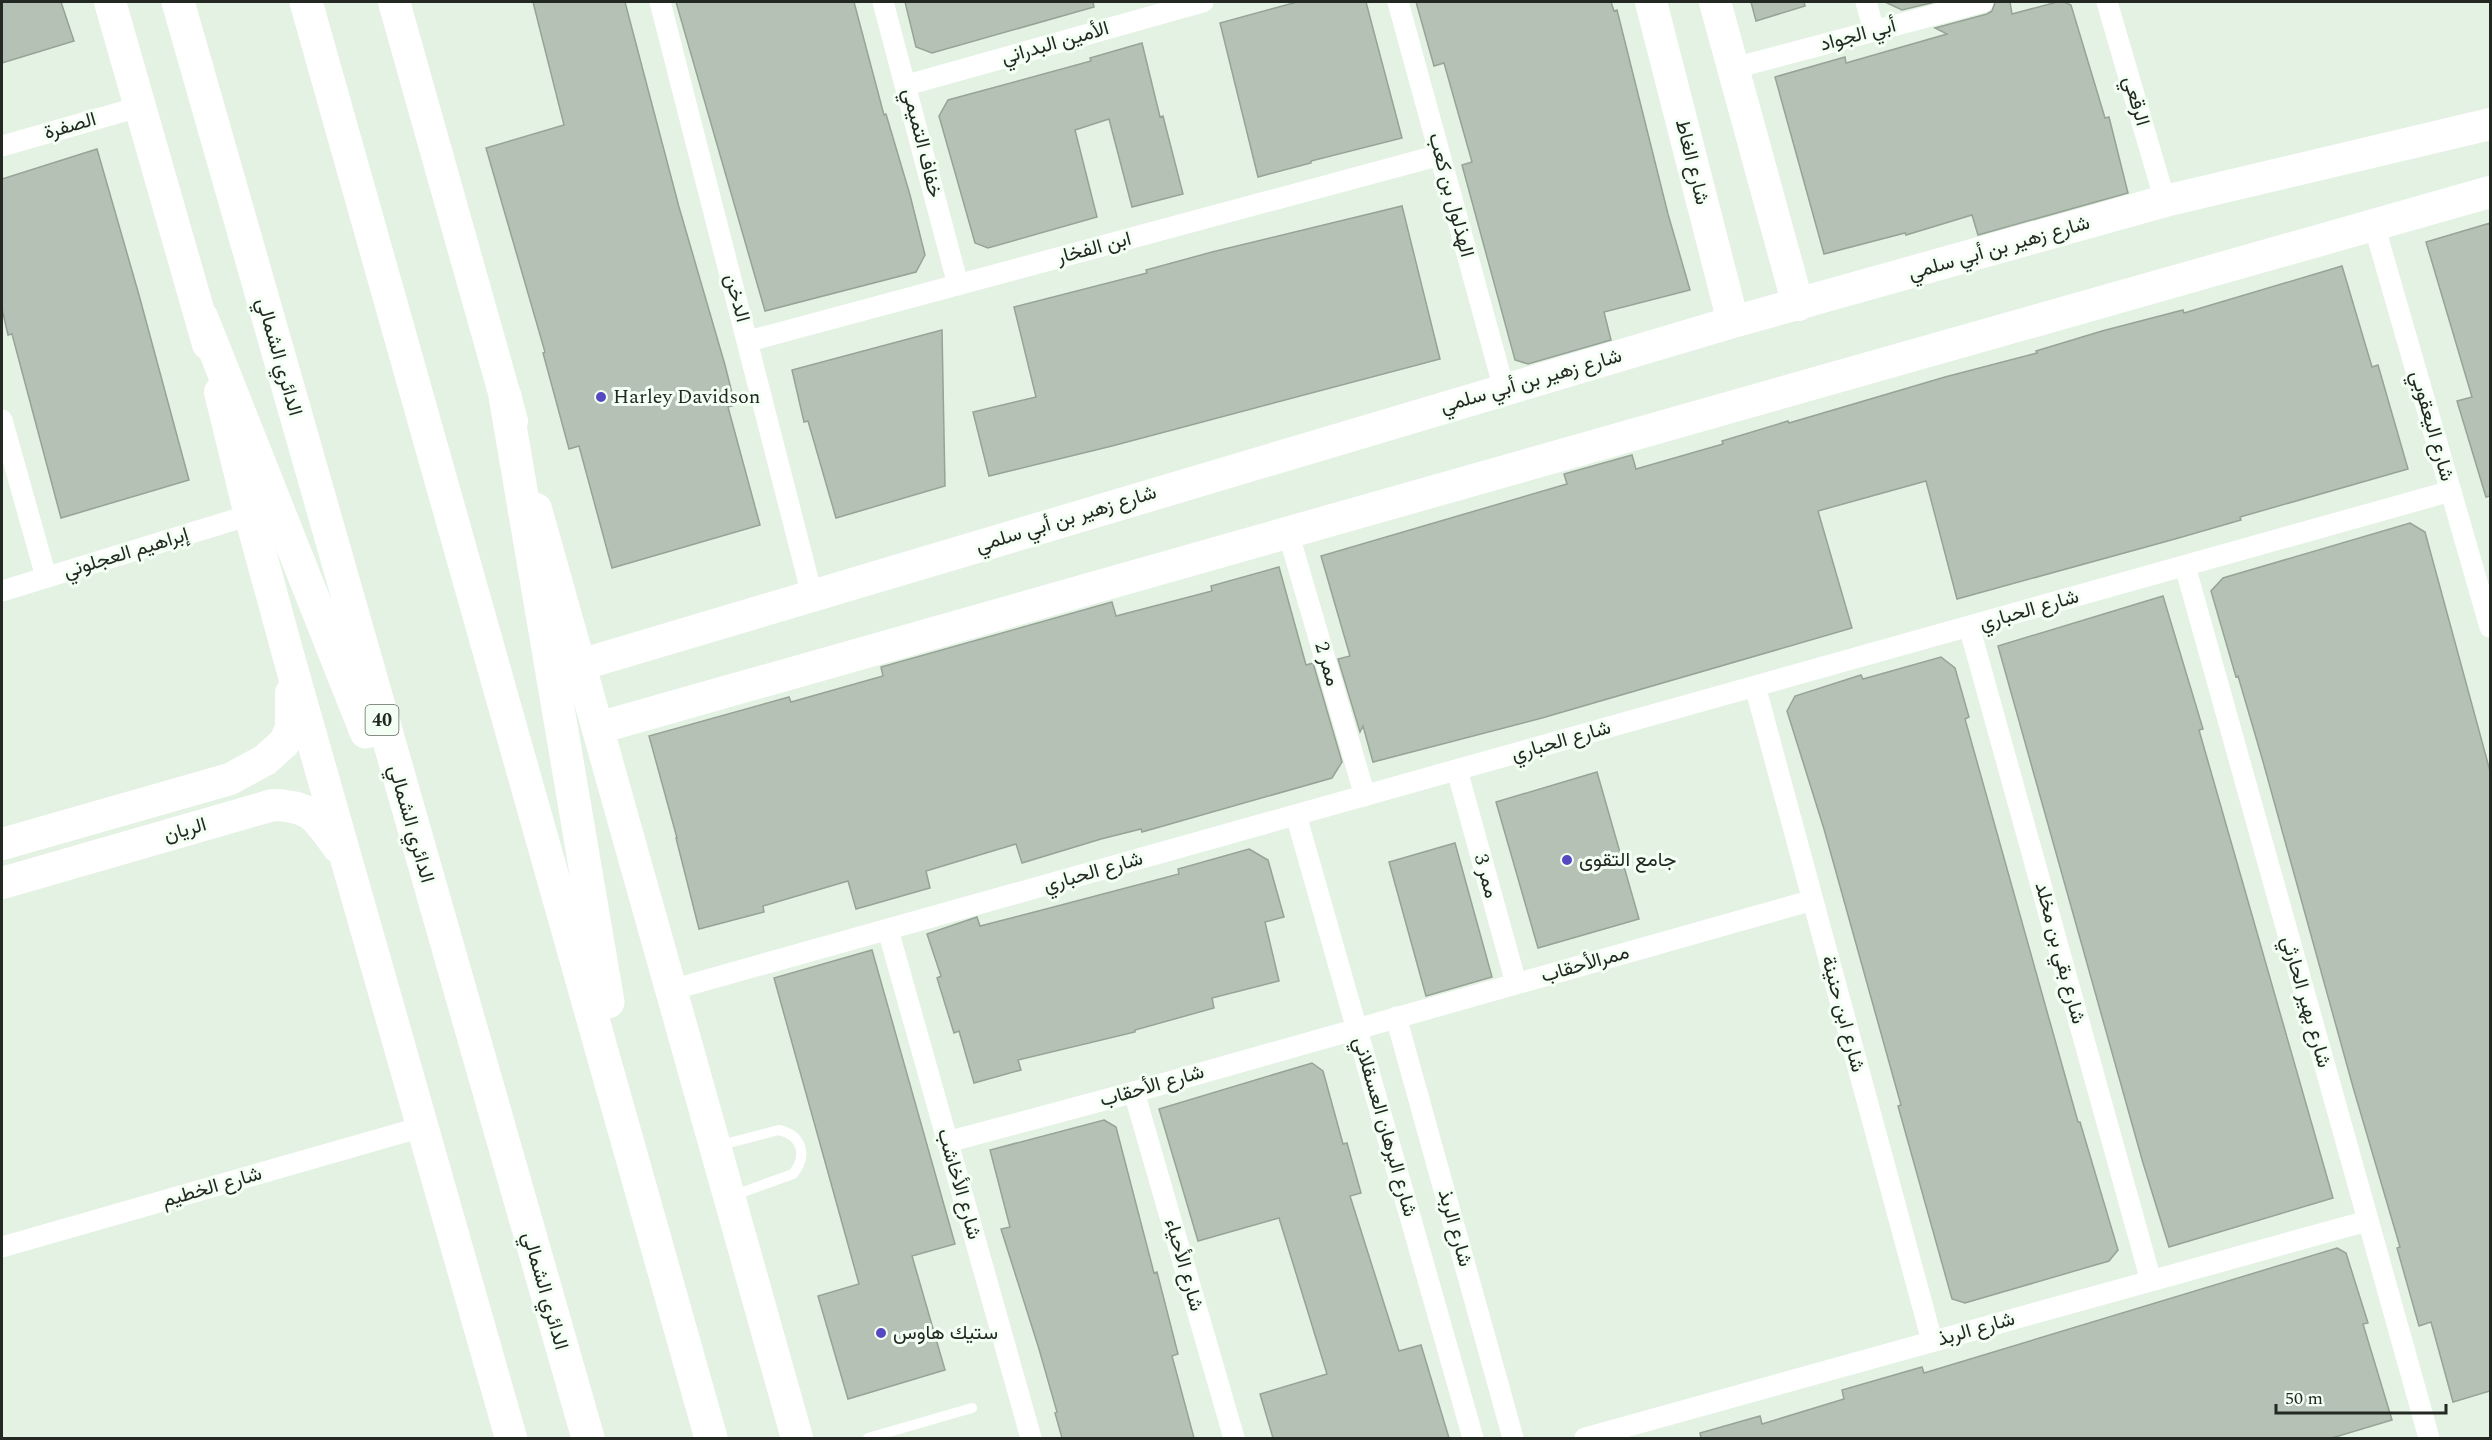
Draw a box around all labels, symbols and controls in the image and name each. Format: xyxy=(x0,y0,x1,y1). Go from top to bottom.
street label: أبي الجواد xyxy=(1817,10,1900,60)
street label: الأمين البدراني xyxy=(998,13,1113,74)
street label: الرقعي xyxy=(2114,73,2157,130)
street label: خفاف التميمي xyxy=(893,85,950,201)
street label: الصفرة xyxy=(40,104,100,148)
street label: شارع الغاط xyxy=(1667,116,1717,208)
street label: الهذلول بن كعب xyxy=(1420,129,1482,261)
street label: شارع زهير بن أبي سلمي xyxy=(1905,208,2094,289)
street label: ابن الفخار xyxy=(1052,224,1135,273)
street label: الدخن xyxy=(716,271,758,325)
street label: الدائري الشمالي xyxy=(247,295,310,420)
street label: شارع زهير بن أبي سلمي xyxy=(1437,341,1626,422)
street label: شارع اليعقوبي xyxy=(2401,367,2462,485)
place label: Harley Davidson xyxy=(613,382,760,412)
marker: Harley Davidson xyxy=(594,390,608,404)
street label: شارع زهير بن أبي سلمي xyxy=(972,477,1160,562)
street label: إبراهيم العجلوني xyxy=(60,520,193,587)
street label: شارع الحباري xyxy=(1976,581,2083,639)
street label: ممر 2 xyxy=(1306,638,1348,690)
road number: 40 xyxy=(366,705,398,735)
street label: شارع الحباري xyxy=(1508,712,1615,770)
street label: الدائري الشمالي xyxy=(379,762,442,887)
street label: الريان xyxy=(160,810,210,850)
street label: شارع الحباري xyxy=(1040,843,1147,901)
place label: جامع التقوى xyxy=(1579,845,1676,875)
street label: ممر 3 xyxy=(1466,850,1506,902)
marker: جامع التقوى xyxy=(1560,853,1574,867)
street label: شارع بقي بن مخلد xyxy=(2026,879,2093,1027)
street label: شارع بهير الحارثي xyxy=(2272,933,2339,1072)
street label: ممرالأحقاب xyxy=(1537,937,1633,991)
street label: شارع ابن حنينة xyxy=(1813,952,1873,1076)
street label: شارع البرهان العسقلاني xyxy=(1344,1034,1425,1221)
street label: شارع الأحقاب xyxy=(1096,1057,1208,1115)
street label: شارع الأخاشب xyxy=(929,1125,989,1243)
street label: شارع الخطيم xyxy=(159,1158,265,1216)
street label: شارع الربذ xyxy=(1430,1186,1480,1270)
street label: شارع الأحياء xyxy=(1156,1215,1212,1315)
street label: الدائري الشمالي xyxy=(513,1229,576,1354)
street label: شارع الربذ xyxy=(1934,1304,2018,1354)
place label: ستيك هاوس xyxy=(893,1318,998,1348)
marker: ستيك هاوس xyxy=(874,1326,888,1340)
scale bar xyxy=(2276,1377,2446,1415)
text: 50 m xyxy=(2285,1385,2323,1412)

